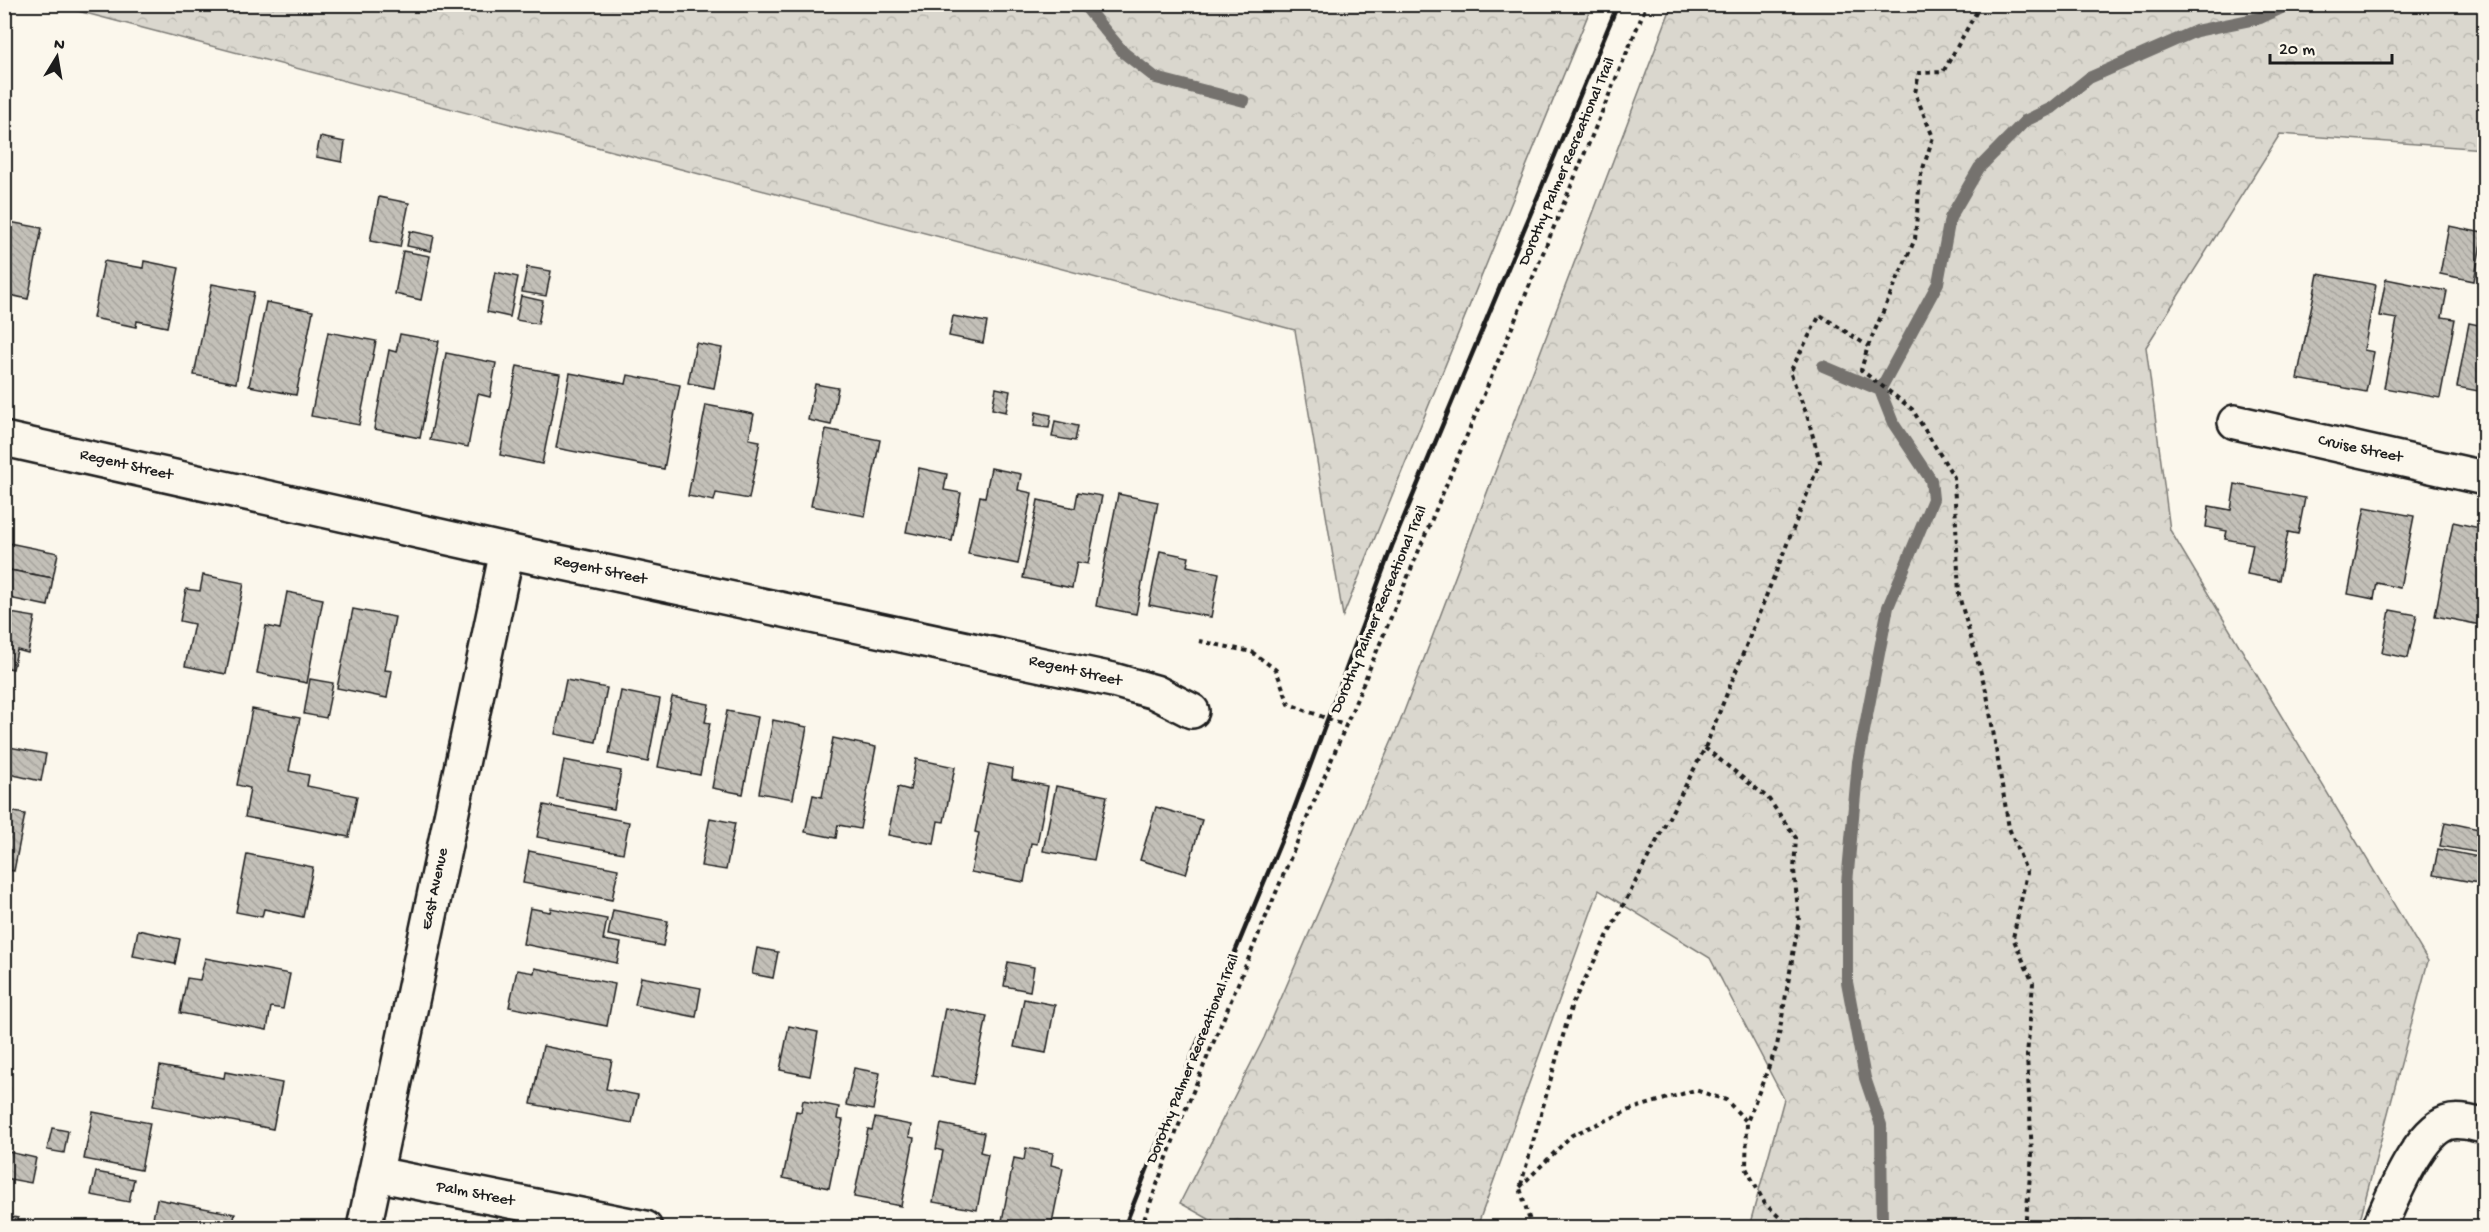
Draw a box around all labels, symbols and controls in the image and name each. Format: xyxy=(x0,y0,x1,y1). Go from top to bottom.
north arrow xyxy=(27,27,87,87)
scale bar xyxy=(2270,27,2392,65)
text: N xyxy=(52,35,67,56)
text: 20 m xyxy=(2279,40,2315,61)
street label: Dorothy Palmer Recreational Trail xyxy=(1515,55,1621,270)
street label: Cruise Street xyxy=(2316,432,2405,469)
street label: Regent Street xyxy=(78,446,176,486)
street label: Dorothy Palmer Recreational Trail xyxy=(1327,503,1433,718)
street label: Regent Street xyxy=(552,552,650,590)
street label: Regent Street xyxy=(1027,652,1125,692)
street label: East Avenue xyxy=(418,846,454,932)
street label: Dorothy Palmer Recreational Trail xyxy=(1143,951,1245,1168)
street label: Palm Street xyxy=(433,1178,517,1212)

